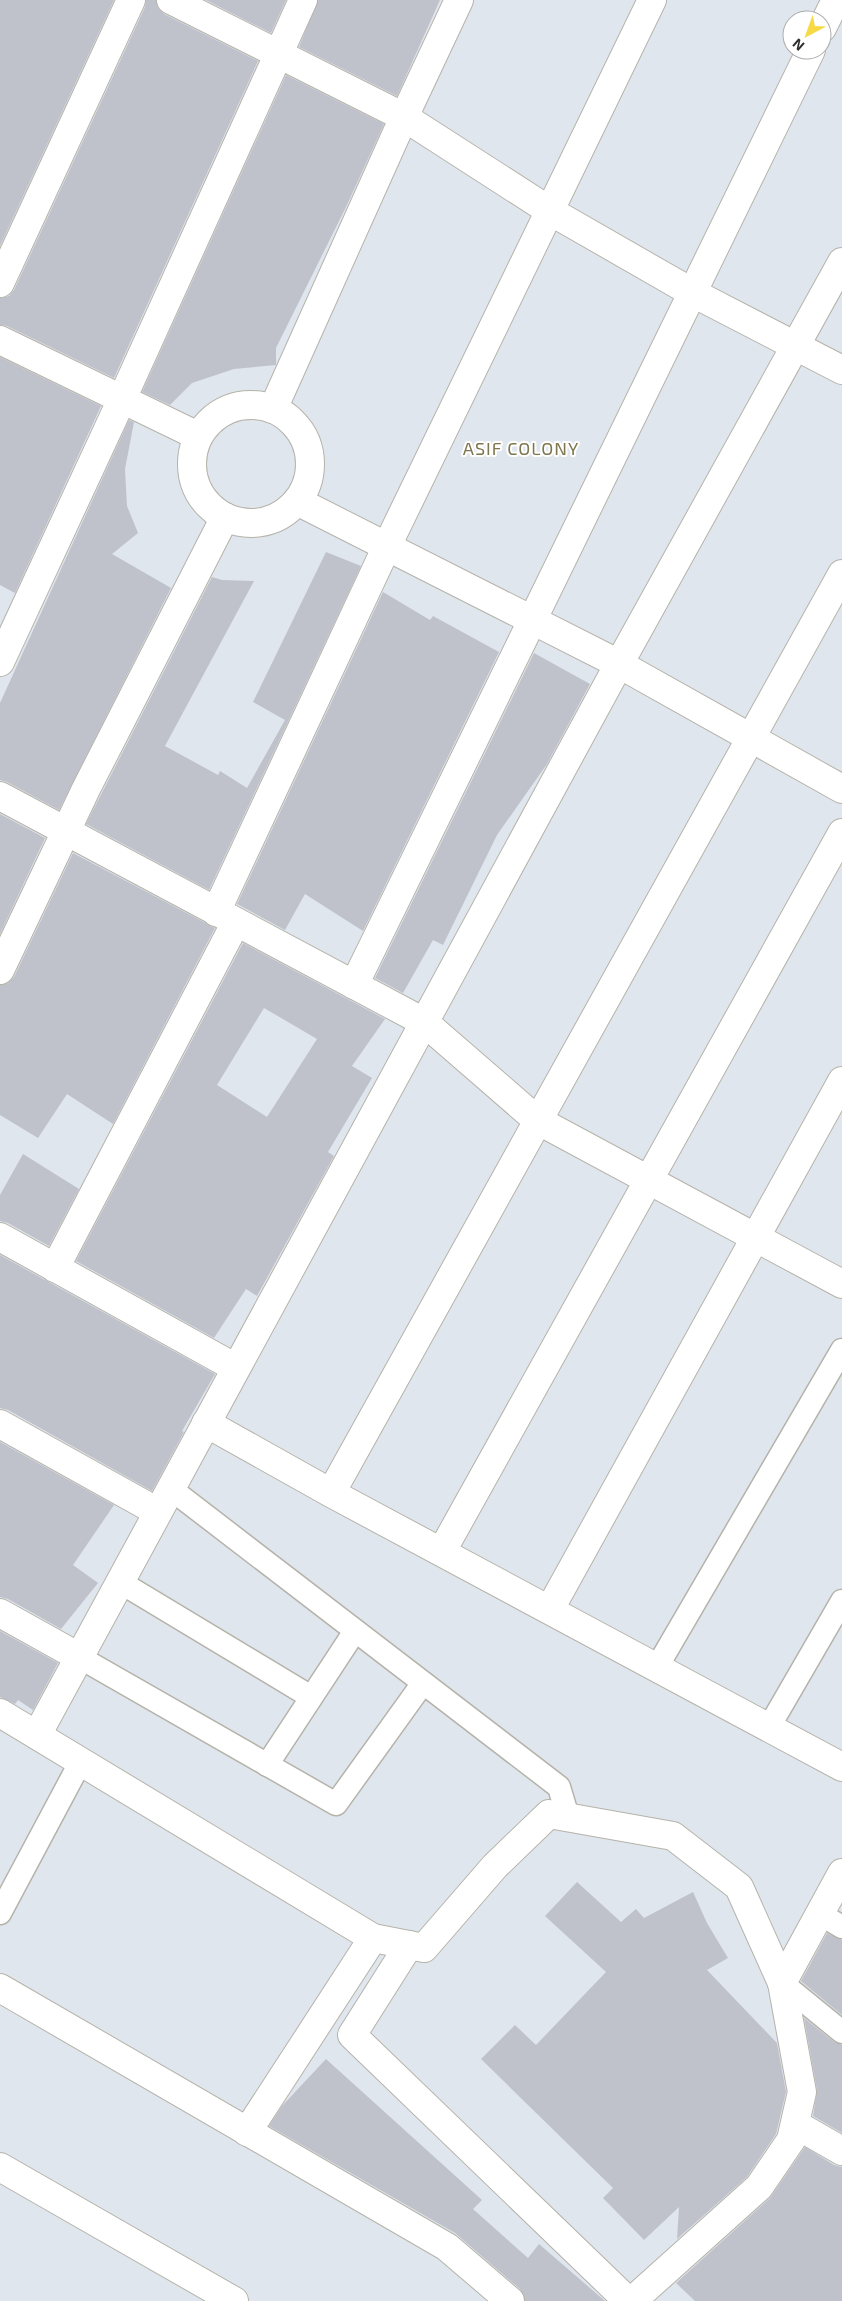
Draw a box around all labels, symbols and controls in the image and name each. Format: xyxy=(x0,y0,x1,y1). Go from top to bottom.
north arrow xyxy=(782,10,832,60)
text: N xyxy=(789,35,808,55)
district label: ASIF COLONY xyxy=(463,437,579,459)

